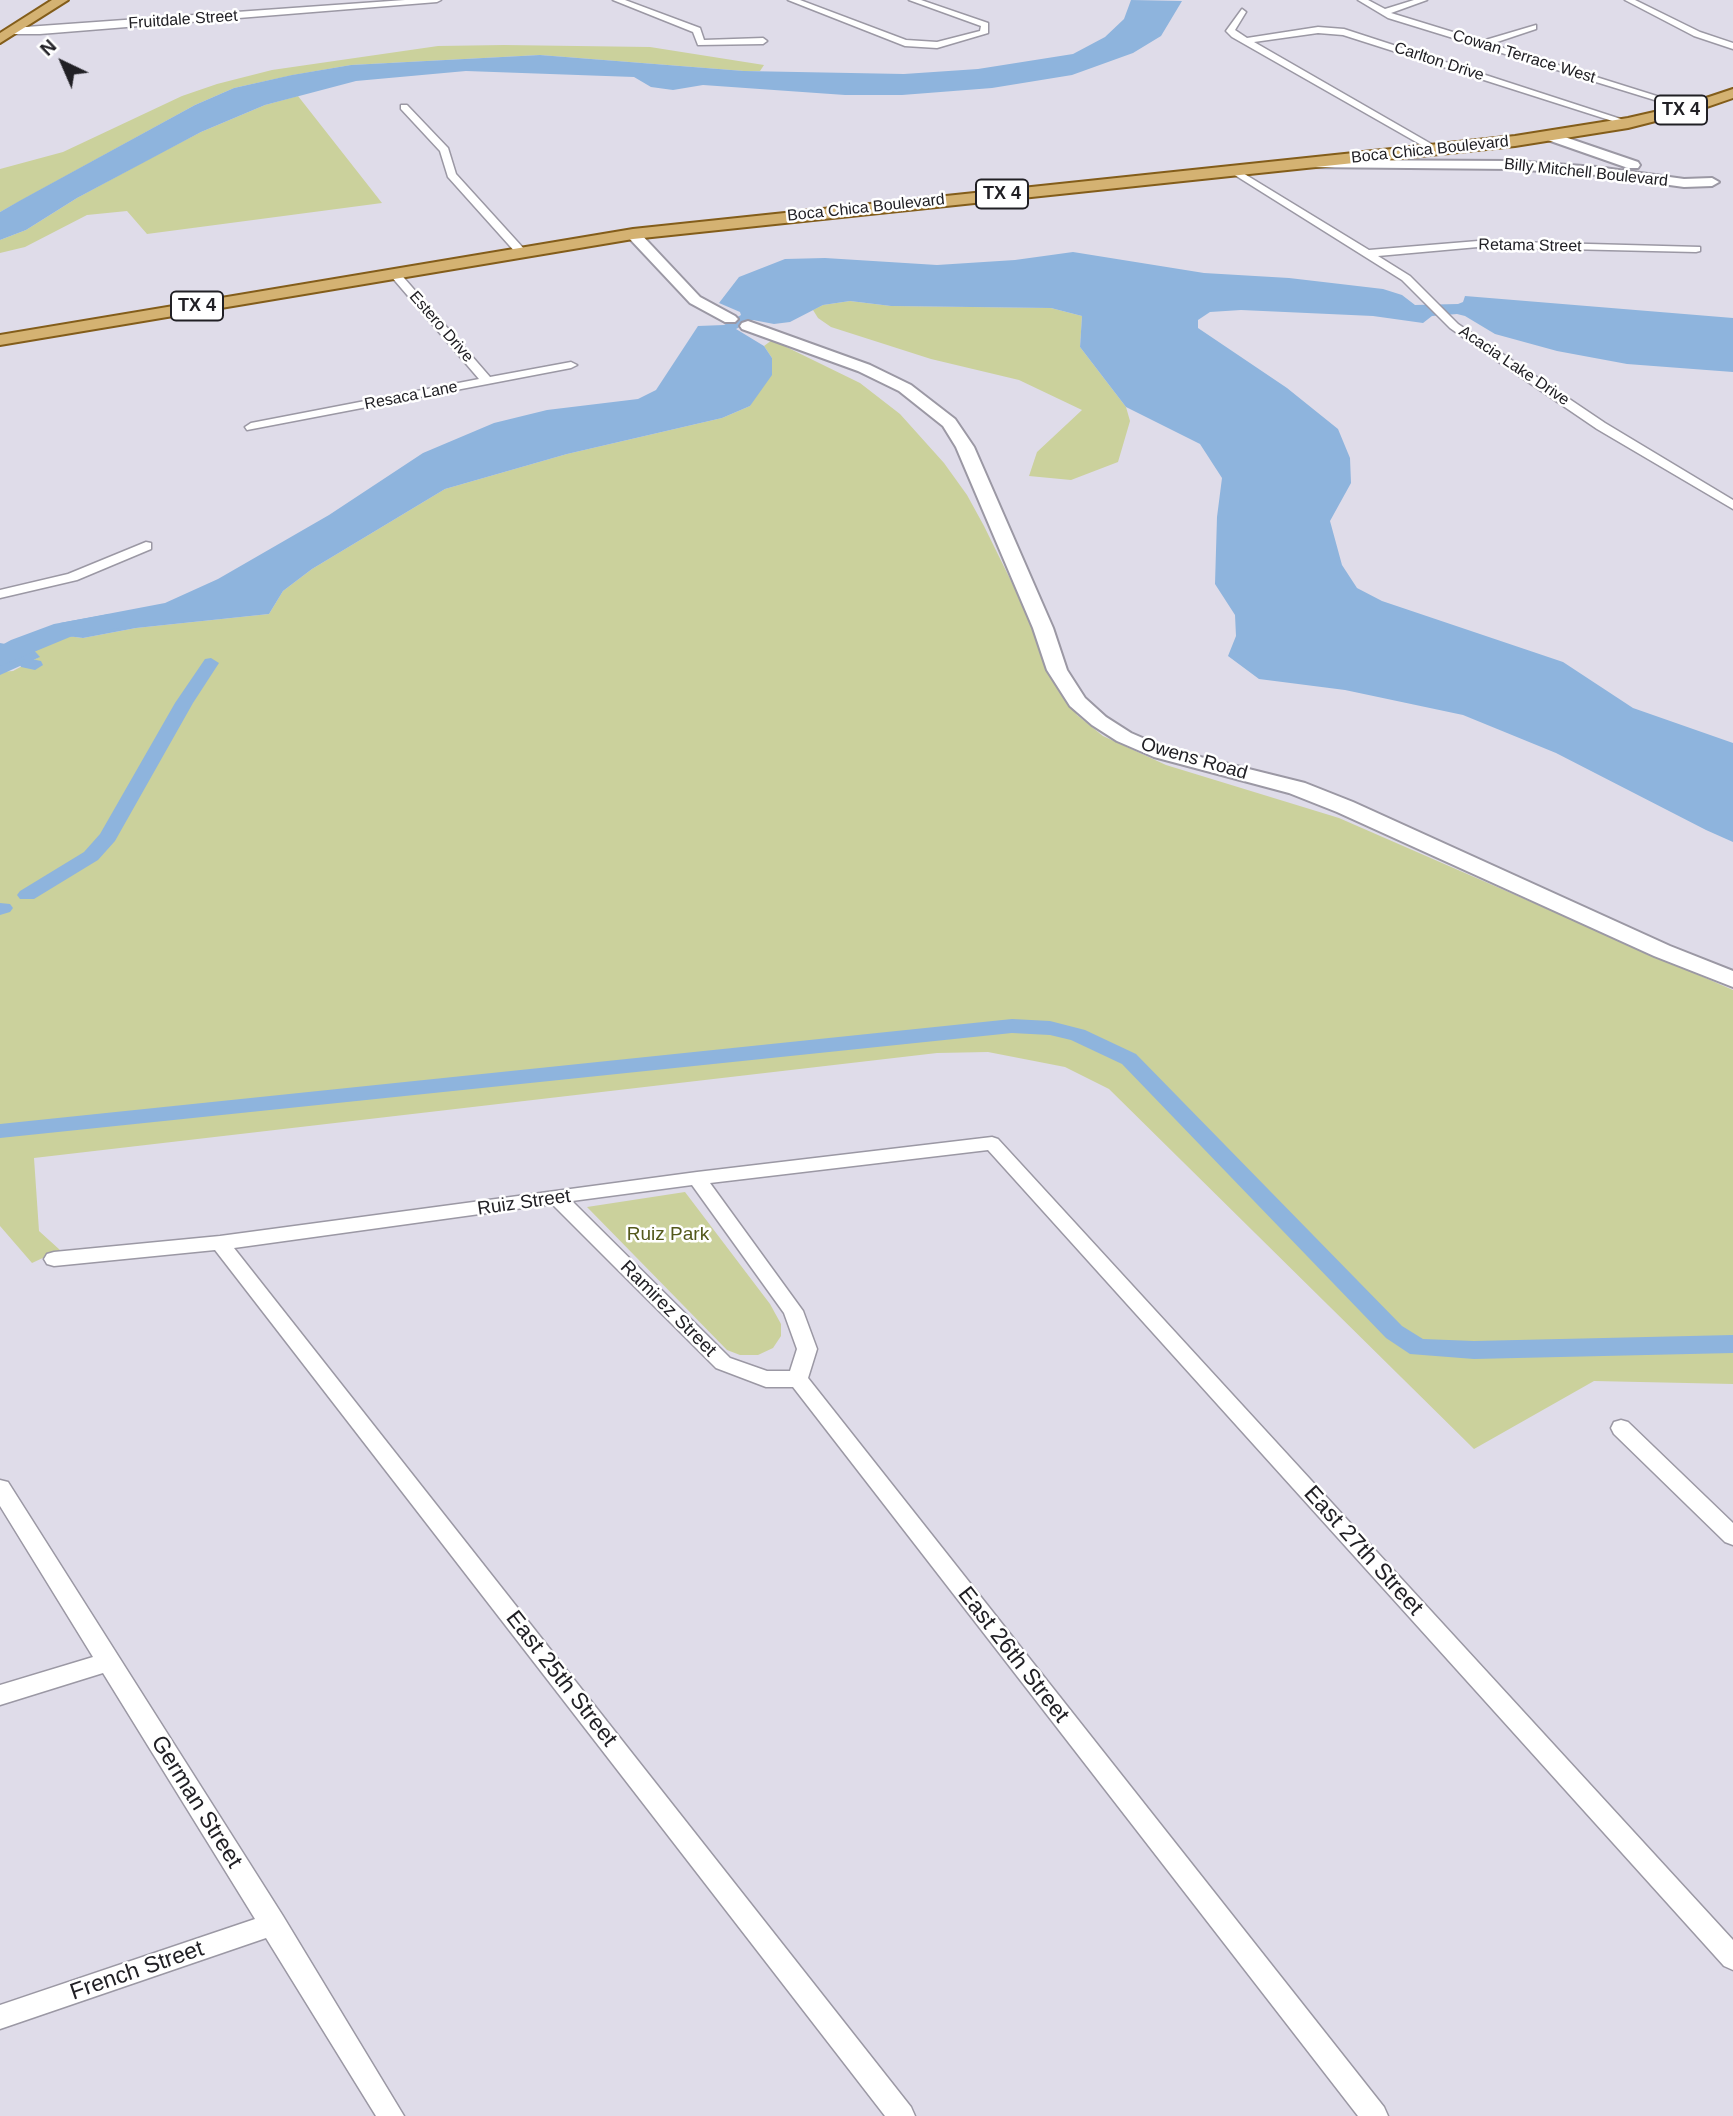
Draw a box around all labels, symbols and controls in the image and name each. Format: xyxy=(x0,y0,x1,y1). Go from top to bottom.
street label: Fruitdale Street xyxy=(128,7,238,33)
street label: Cowan Terrace West xyxy=(1450,26,1598,88)
north arrow xyxy=(28,28,98,98)
text: N xyxy=(36,35,60,60)
street label: Carlton Drive xyxy=(1392,38,1486,86)
road number: TX 4 xyxy=(1655,96,1707,124)
street label: Boca Chica Boulevard xyxy=(1350,132,1510,168)
street label: Billy Mitchell Boulevard xyxy=(1503,155,1669,191)
road number: TX 4 xyxy=(976,180,1028,209)
street label: Boca Chica Boulevard xyxy=(786,190,946,226)
street label: Retama Street xyxy=(1478,236,1582,256)
street label: Estero Drive xyxy=(405,287,477,367)
road number: TX 4 xyxy=(171,292,223,320)
street label: Acacia Lake Drive xyxy=(1455,322,1573,410)
street label: Resaca Lane xyxy=(363,378,459,414)
street label: Owens Road xyxy=(1138,733,1250,785)
street label: Ruiz Street xyxy=(476,1185,572,1221)
park label: Ruiz Park xyxy=(627,1224,709,1246)
street label: Ramirez Street xyxy=(615,1256,721,1362)
street label: East 27th Street xyxy=(1298,1480,1428,1622)
street label: East 26th Street xyxy=(951,1582,1075,1728)
street label: East 25th Street xyxy=(499,1606,623,1752)
street label: German Street xyxy=(144,1731,248,1873)
street label: French Street xyxy=(67,1935,207,2007)

